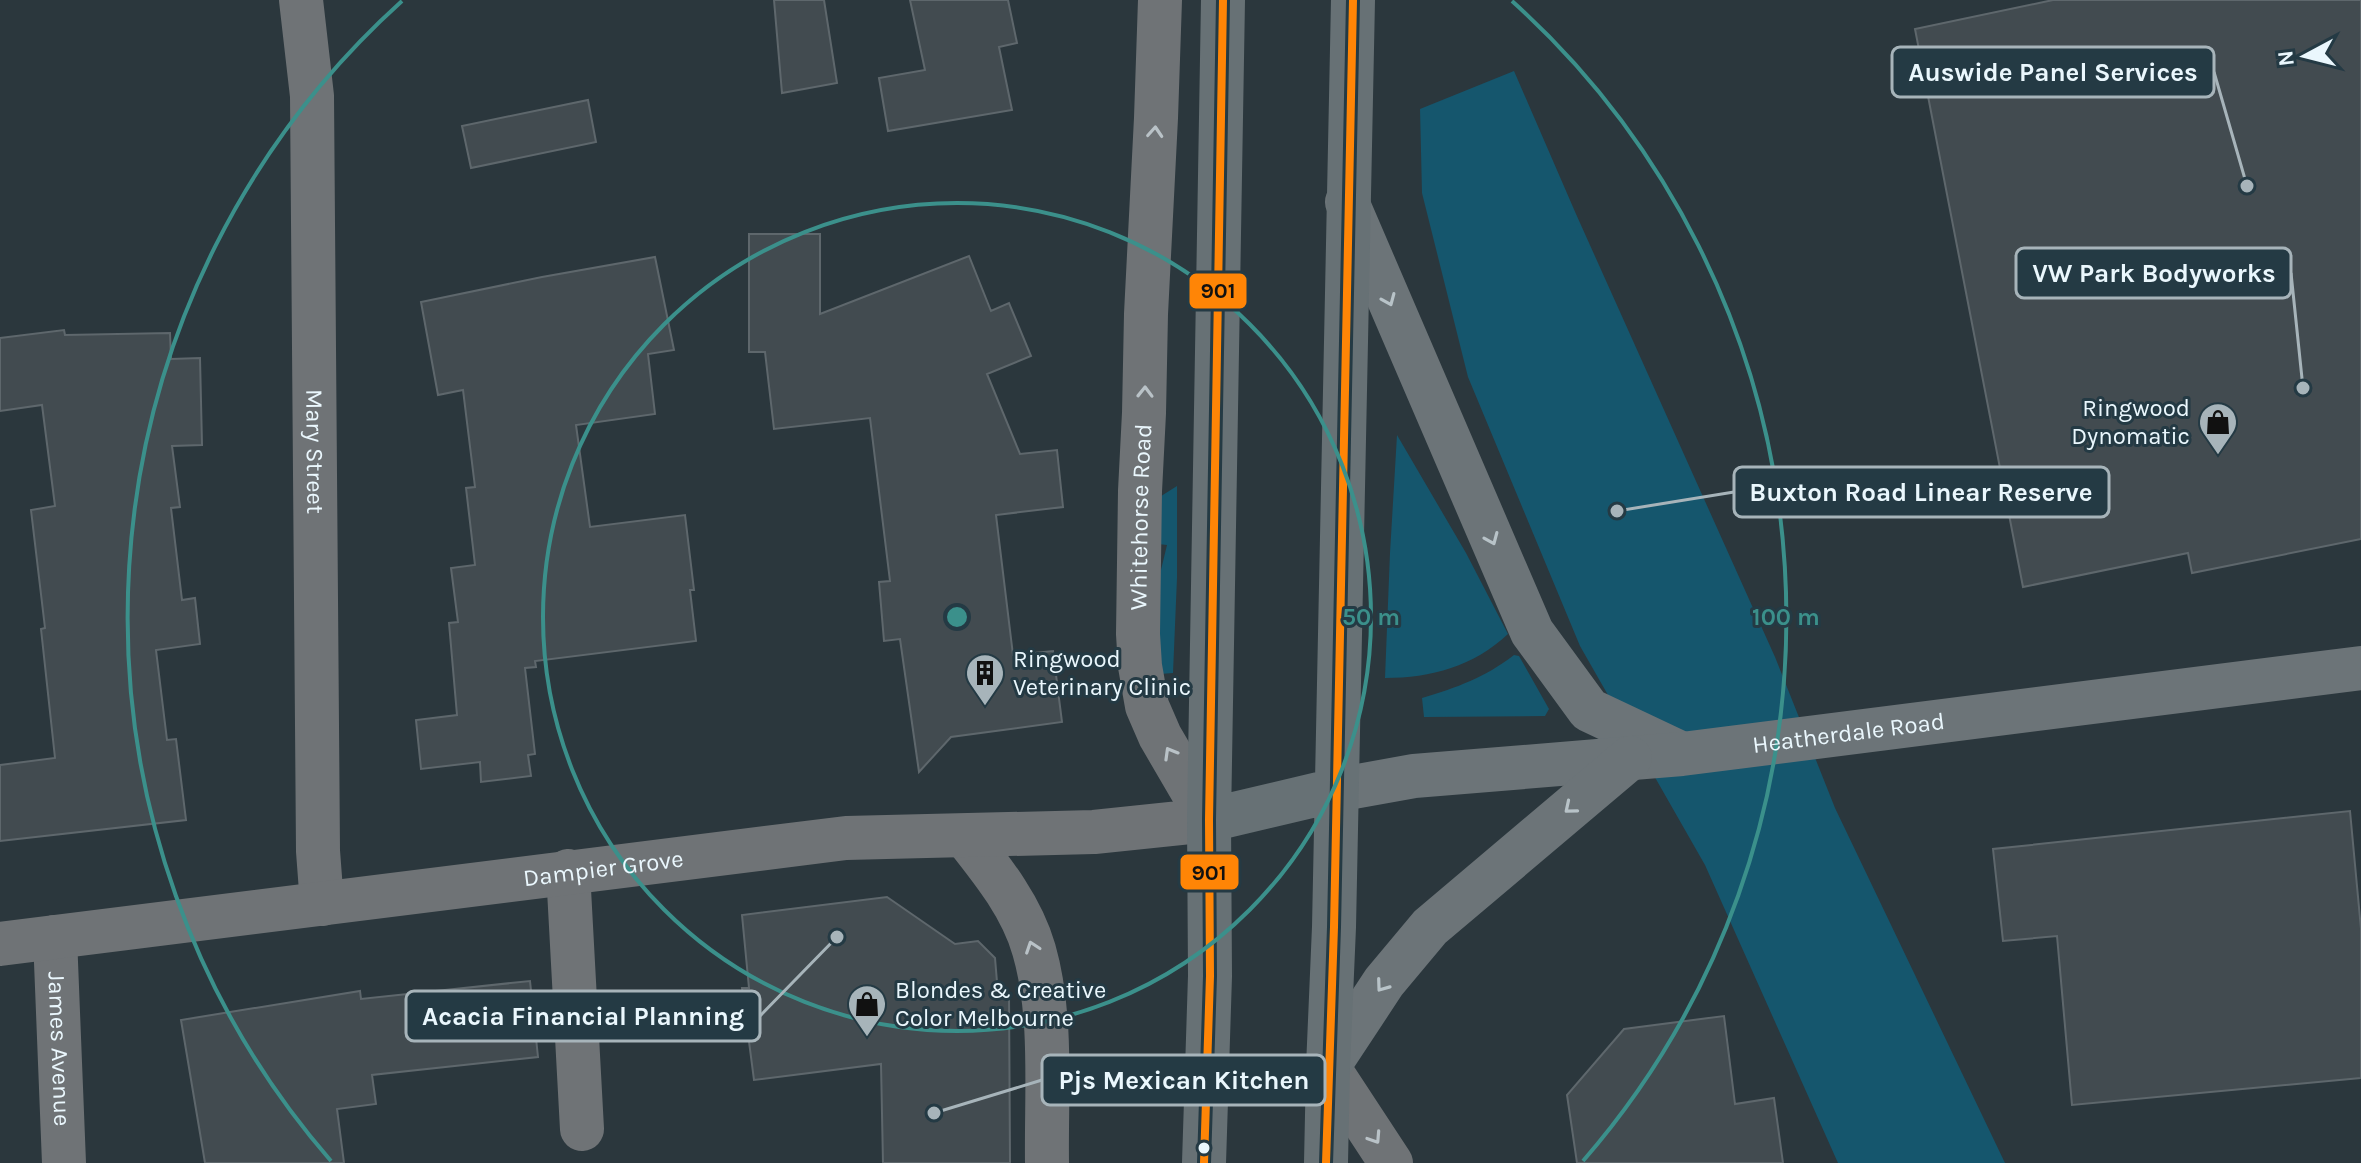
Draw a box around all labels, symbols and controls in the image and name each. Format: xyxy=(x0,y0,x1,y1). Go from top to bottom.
north arrow xyxy=(2265,16,2345,96)
callout: Auswide Panel Services xyxy=(1892,47,2214,97)
text: N xyxy=(2272,49,2300,68)
text: Auswide Panel Services xyxy=(1908,57,2198,88)
one-way arrow xyxy=(1146,125,1163,138)
callout: VW Park Bodyworks xyxy=(2016,248,2291,298)
text: VW Park Bodyworks xyxy=(2032,258,2276,289)
line badge: 901 xyxy=(1188,272,1248,310)
text: 901 xyxy=(1200,278,1236,304)
one-way arrow xyxy=(1380,291,1396,306)
one-way arrow xyxy=(1136,385,1153,398)
street label: Mary Street xyxy=(300,389,329,514)
place label: Ringwood Dynomatic xyxy=(2071,394,2190,450)
shop icon: Ringwood Dynomatic xyxy=(2197,401,2239,456)
street label: Whitehorse Road xyxy=(1124,423,1157,610)
callout: Buxton Road Linear Reserve xyxy=(1734,467,2109,517)
text: Buxton Road Linear Reserve xyxy=(1749,477,2093,508)
one-way arrow xyxy=(1482,530,1498,545)
centre of rings xyxy=(943,603,971,631)
text: 50 m xyxy=(1342,603,1400,631)
text: 100 m xyxy=(1752,603,1820,631)
place label: Ringwood Veterinary Clinic xyxy=(1013,645,1191,701)
building icon: Ringwood Veterinary Clinic xyxy=(964,652,1006,707)
street label: Heatherdale Road xyxy=(1751,707,1946,759)
one-way arrow xyxy=(1164,747,1179,762)
one-way arrow xyxy=(1565,798,1579,813)
street label: Dampier Grove xyxy=(522,845,685,892)
line badge: 901 xyxy=(1179,853,1240,891)
text: 901 xyxy=(1191,860,1227,886)
one-way arrow xyxy=(1026,940,1042,954)
street label: James Avenue xyxy=(42,971,77,1127)
place label: Blondes & Creative Color Melbourne xyxy=(895,976,1106,1032)
one-way arrow xyxy=(1377,977,1391,991)
shop icon: Blondes & Creative Color Melbourne xyxy=(846,983,888,1038)
callout: Acacia Financial Planning xyxy=(406,991,760,1041)
text: Acacia Financial Planning xyxy=(422,1001,744,1032)
callout: Pjs Mexican Kitchen xyxy=(1042,1055,1325,1105)
text: Pjs Mexican Kitchen xyxy=(1058,1065,1310,1096)
one-way arrow xyxy=(1365,1130,1380,1144)
unlabelled marker xyxy=(1196,1140,1212,1156)

